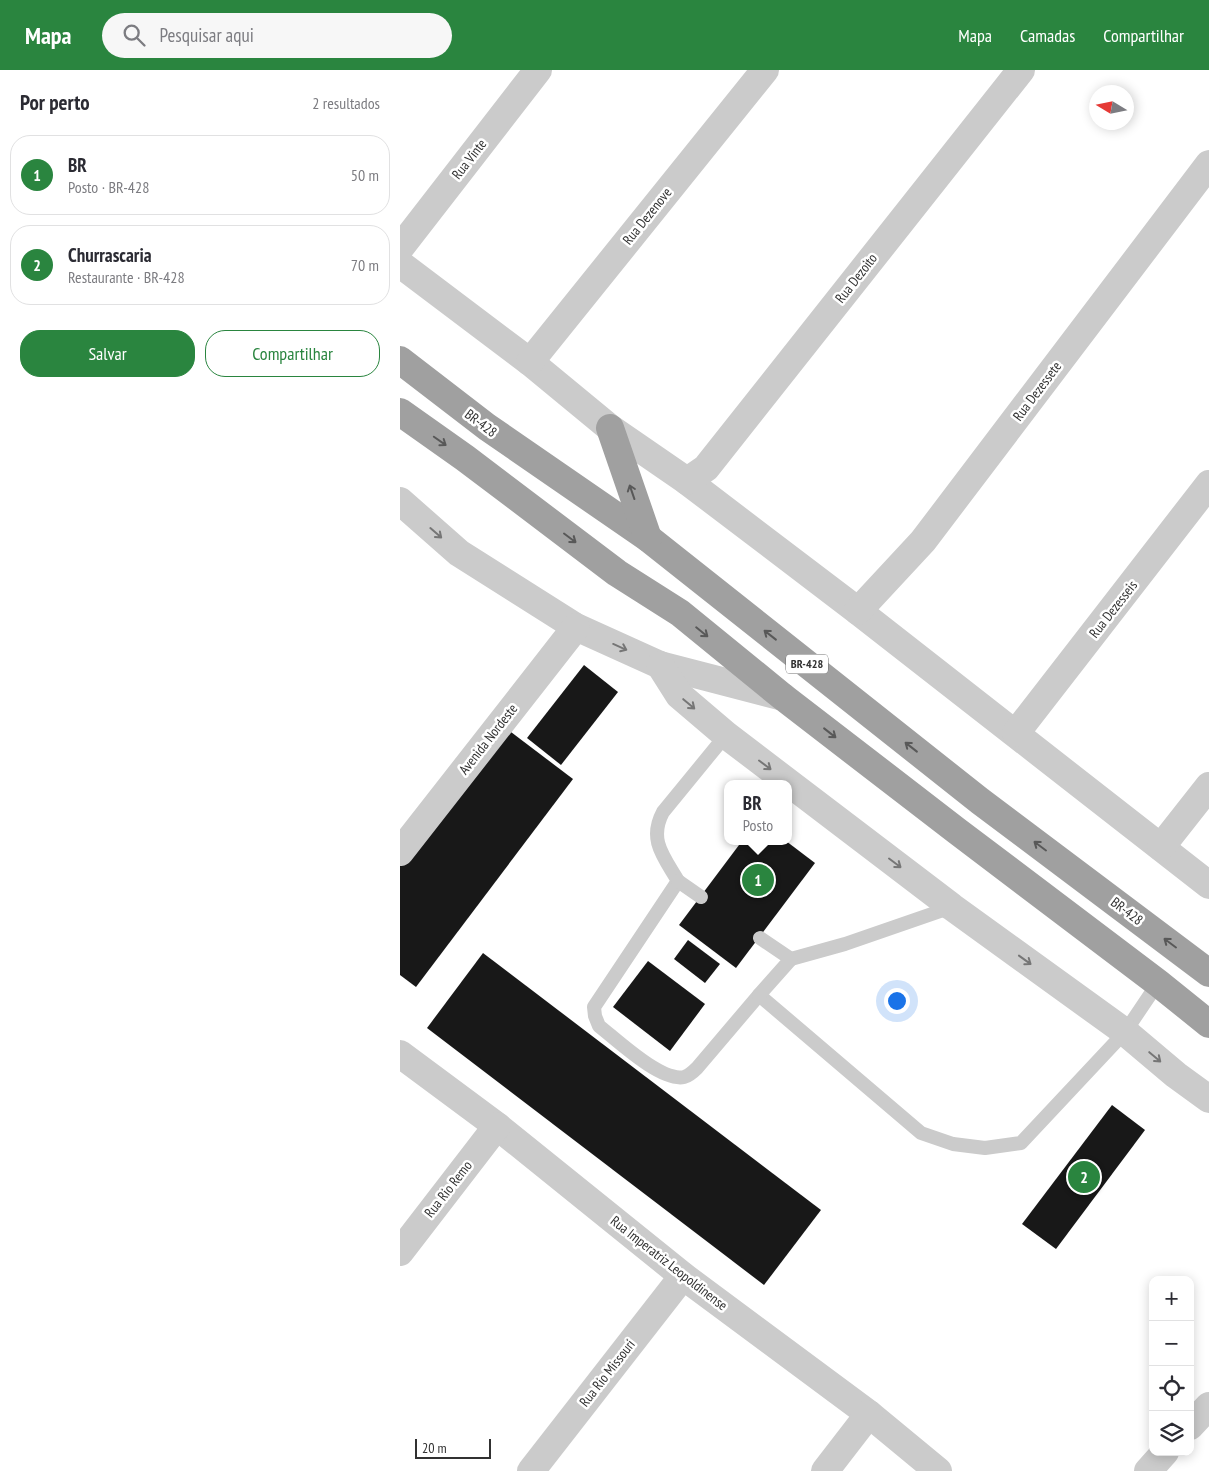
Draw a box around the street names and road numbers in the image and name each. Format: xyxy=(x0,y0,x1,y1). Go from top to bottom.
street label: Rua Vinte xyxy=(448,135,490,183)
street label: Rua Dezenove xyxy=(619,184,676,248)
street label: Rua Dezoito xyxy=(831,250,881,306)
street label: Rua Dezessete xyxy=(1009,358,1065,424)
street label: BR-428 xyxy=(461,405,501,441)
street label: Rua Dezesseis xyxy=(1085,576,1141,641)
road number: BR-428 xyxy=(786,654,828,674)
street label: Avenida Nordeste xyxy=(455,700,521,778)
street label: BR-428 xyxy=(1107,893,1147,929)
street label: Rua Rio Remo xyxy=(420,1157,476,1221)
street label: Rua Imperatriz Leopoldinense xyxy=(607,1212,731,1314)
street label: Rua Rio Missouri xyxy=(575,1336,639,1410)

